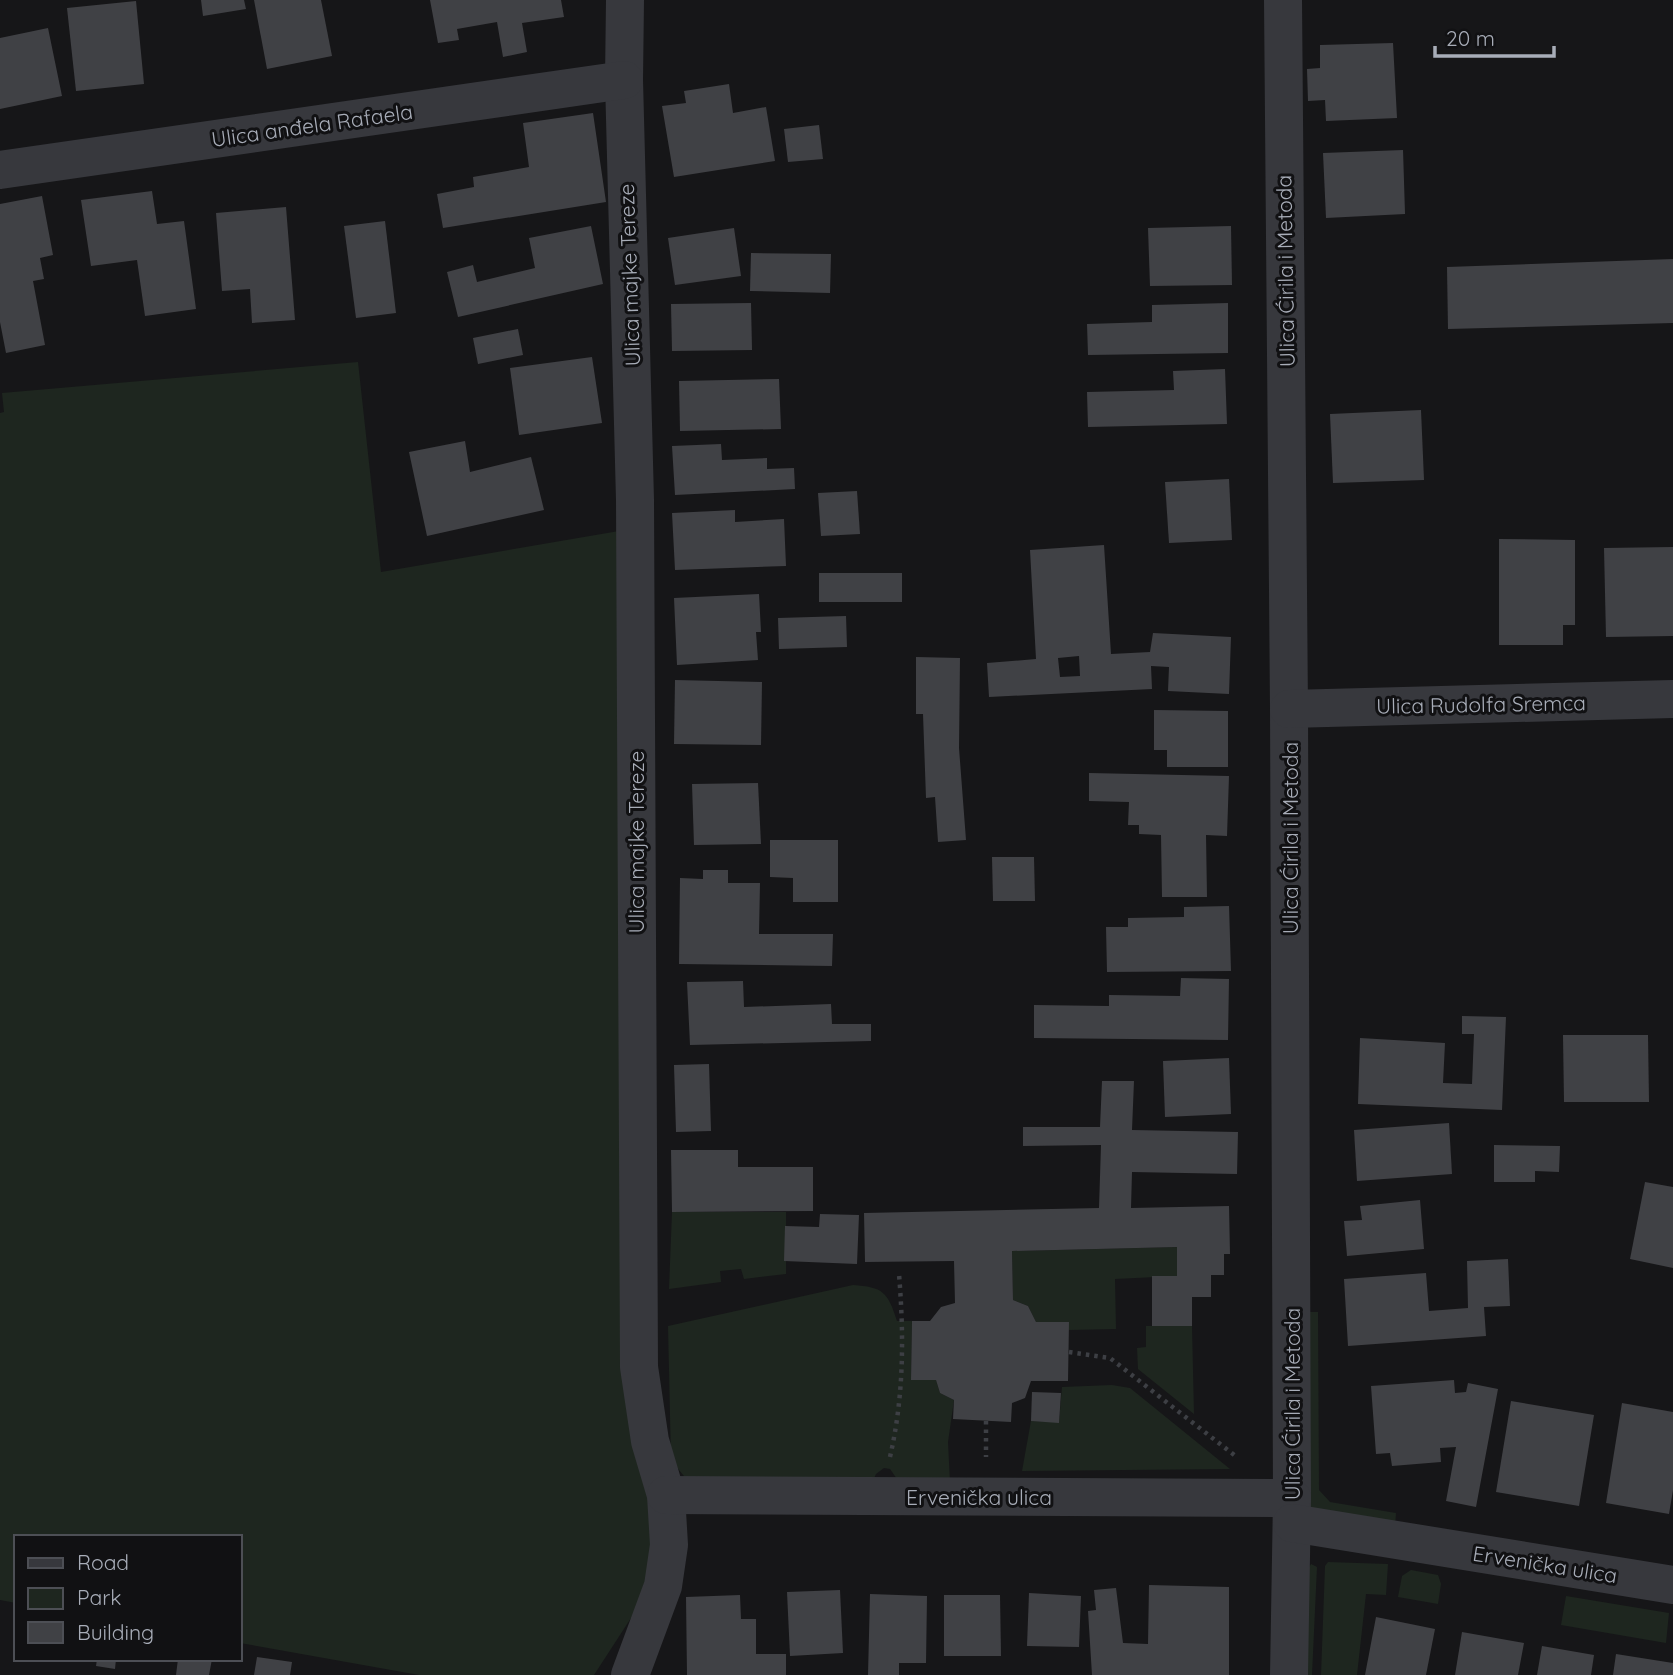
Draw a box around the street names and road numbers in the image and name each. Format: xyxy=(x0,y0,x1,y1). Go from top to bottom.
street label: Ulica anđela Rafaela xyxy=(210,98,414,152)
street label: Ulica Ćirila i Metoda xyxy=(1270,175,1300,367)
street label: Ulica majke Tereze xyxy=(613,183,645,367)
street label: Ulica Rudolfa Sremca xyxy=(1376,689,1586,719)
street label: Ulica Ćirila i Metoda xyxy=(1277,742,1303,934)
street label: Ulica majke Tereze xyxy=(623,751,649,933)
street label: Ulica Ćirila i Metoda xyxy=(1279,1308,1305,1500)
street label: Ervenička ulica xyxy=(906,1484,1052,1510)
street label: Ervenička ulica xyxy=(1471,1540,1619,1588)

